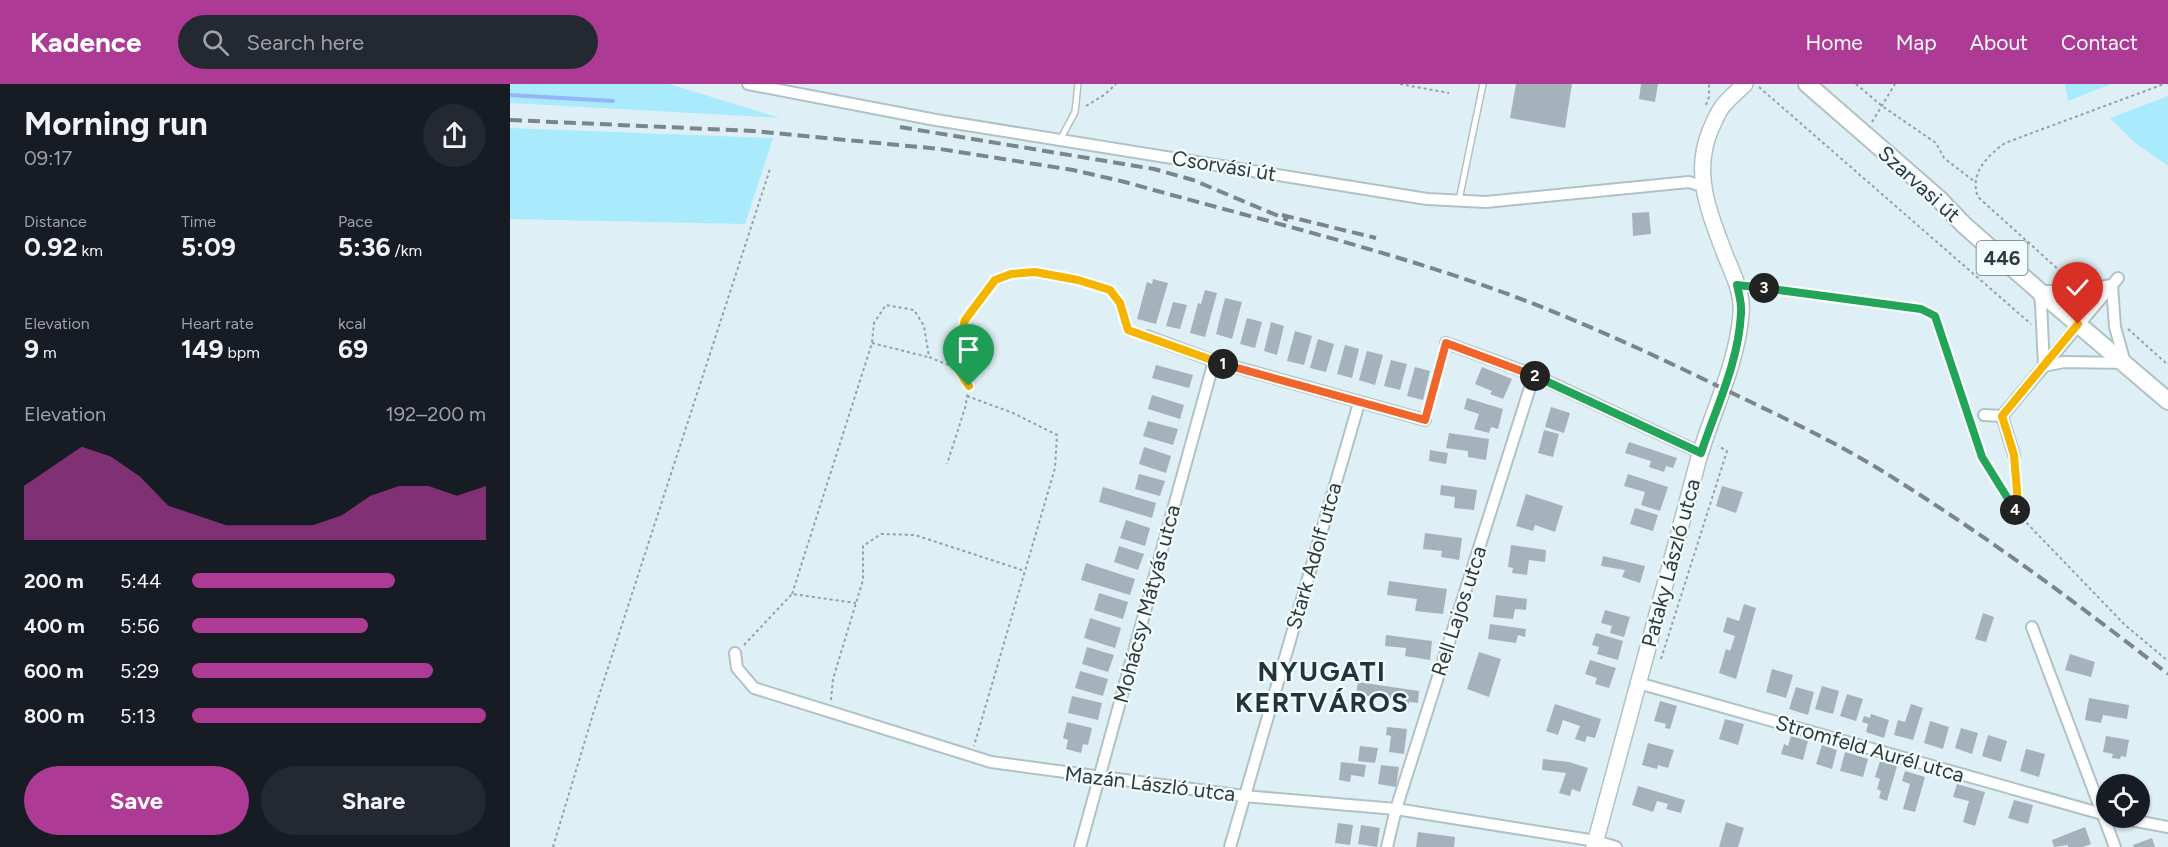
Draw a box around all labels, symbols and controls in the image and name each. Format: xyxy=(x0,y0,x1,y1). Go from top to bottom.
search box xyxy=(178,15,598,69)
text: Kadence xyxy=(30,25,142,59)
icon: search xyxy=(199,26,232,59)
text: Search here xyxy=(247,29,364,56)
text: Home xyxy=(1806,30,1863,55)
text: Map xyxy=(1896,30,1937,55)
text: About xyxy=(1970,30,2028,55)
text: Contact xyxy=(2061,30,2138,55)
text: Morning run xyxy=(24,104,208,143)
button: share xyxy=(423,104,486,167)
street label: Szarvasi út xyxy=(1873,140,1966,227)
street label: Csorvási út xyxy=(1170,145,1278,186)
text: 09:17 xyxy=(24,146,72,170)
text: Distance xyxy=(24,212,87,231)
text: Time xyxy=(181,212,216,231)
text: Pace xyxy=(338,212,373,231)
text: 0.92 xyxy=(24,231,77,263)
text: 5:09 xyxy=(181,231,236,263)
text: 5:36 xyxy=(338,231,390,263)
text: km xyxy=(77,241,103,260)
text: /km xyxy=(390,241,422,260)
road number: 446 xyxy=(1976,241,2028,275)
pin xyxy=(2052,262,2103,324)
icon: check xyxy=(2061,271,2094,304)
pin: 3 xyxy=(1749,273,1779,303)
text: 3 xyxy=(1760,278,1768,297)
text: Elevation xyxy=(24,314,90,333)
text: Heart rate xyxy=(181,314,254,333)
text: kcal xyxy=(338,314,366,333)
pin xyxy=(943,324,994,386)
text: 9 xyxy=(24,333,39,365)
text: 149 xyxy=(181,333,224,365)
text: 69 xyxy=(338,333,368,365)
icon: arrive xyxy=(952,333,985,366)
text: m xyxy=(39,343,57,362)
text: bpm xyxy=(224,343,260,362)
pin: 1 xyxy=(1208,349,1238,379)
text: 1 xyxy=(1220,354,1226,373)
pin: 2 xyxy=(1520,361,1550,391)
text: 2 xyxy=(1530,366,1540,385)
text: Elevation xyxy=(24,402,106,426)
text: 192–200 m xyxy=(385,402,486,426)
street label: Pataky László utca xyxy=(1636,476,1705,650)
street label: Stark Adolf utca xyxy=(1281,479,1346,632)
pin: 4 xyxy=(2000,495,2030,525)
text: 4 xyxy=(2010,500,2020,519)
street label: Mohácsy Mátyás utca xyxy=(1108,502,1185,706)
street label: Rell Lajos utca xyxy=(1426,543,1491,679)
text: 200 m xyxy=(24,569,84,593)
text: 5:44 xyxy=(120,569,161,593)
text: 400 m xyxy=(24,614,85,638)
text: 5:56 xyxy=(120,614,159,638)
district label: NYUGATI KERTVÁROS xyxy=(1235,655,1409,719)
text: 600 m xyxy=(24,659,84,683)
text: 5:29 xyxy=(120,659,159,683)
text: 800 m xyxy=(24,704,84,728)
text: 5:13 xyxy=(120,704,156,728)
street label: Stromfeld Aurél utca xyxy=(1773,710,1967,787)
street label: Mazán László utca xyxy=(1063,761,1237,806)
button: Save xyxy=(24,766,249,835)
button: Share xyxy=(261,766,486,835)
map controls xyxy=(2096,774,2150,828)
button: locate xyxy=(2096,774,2150,828)

